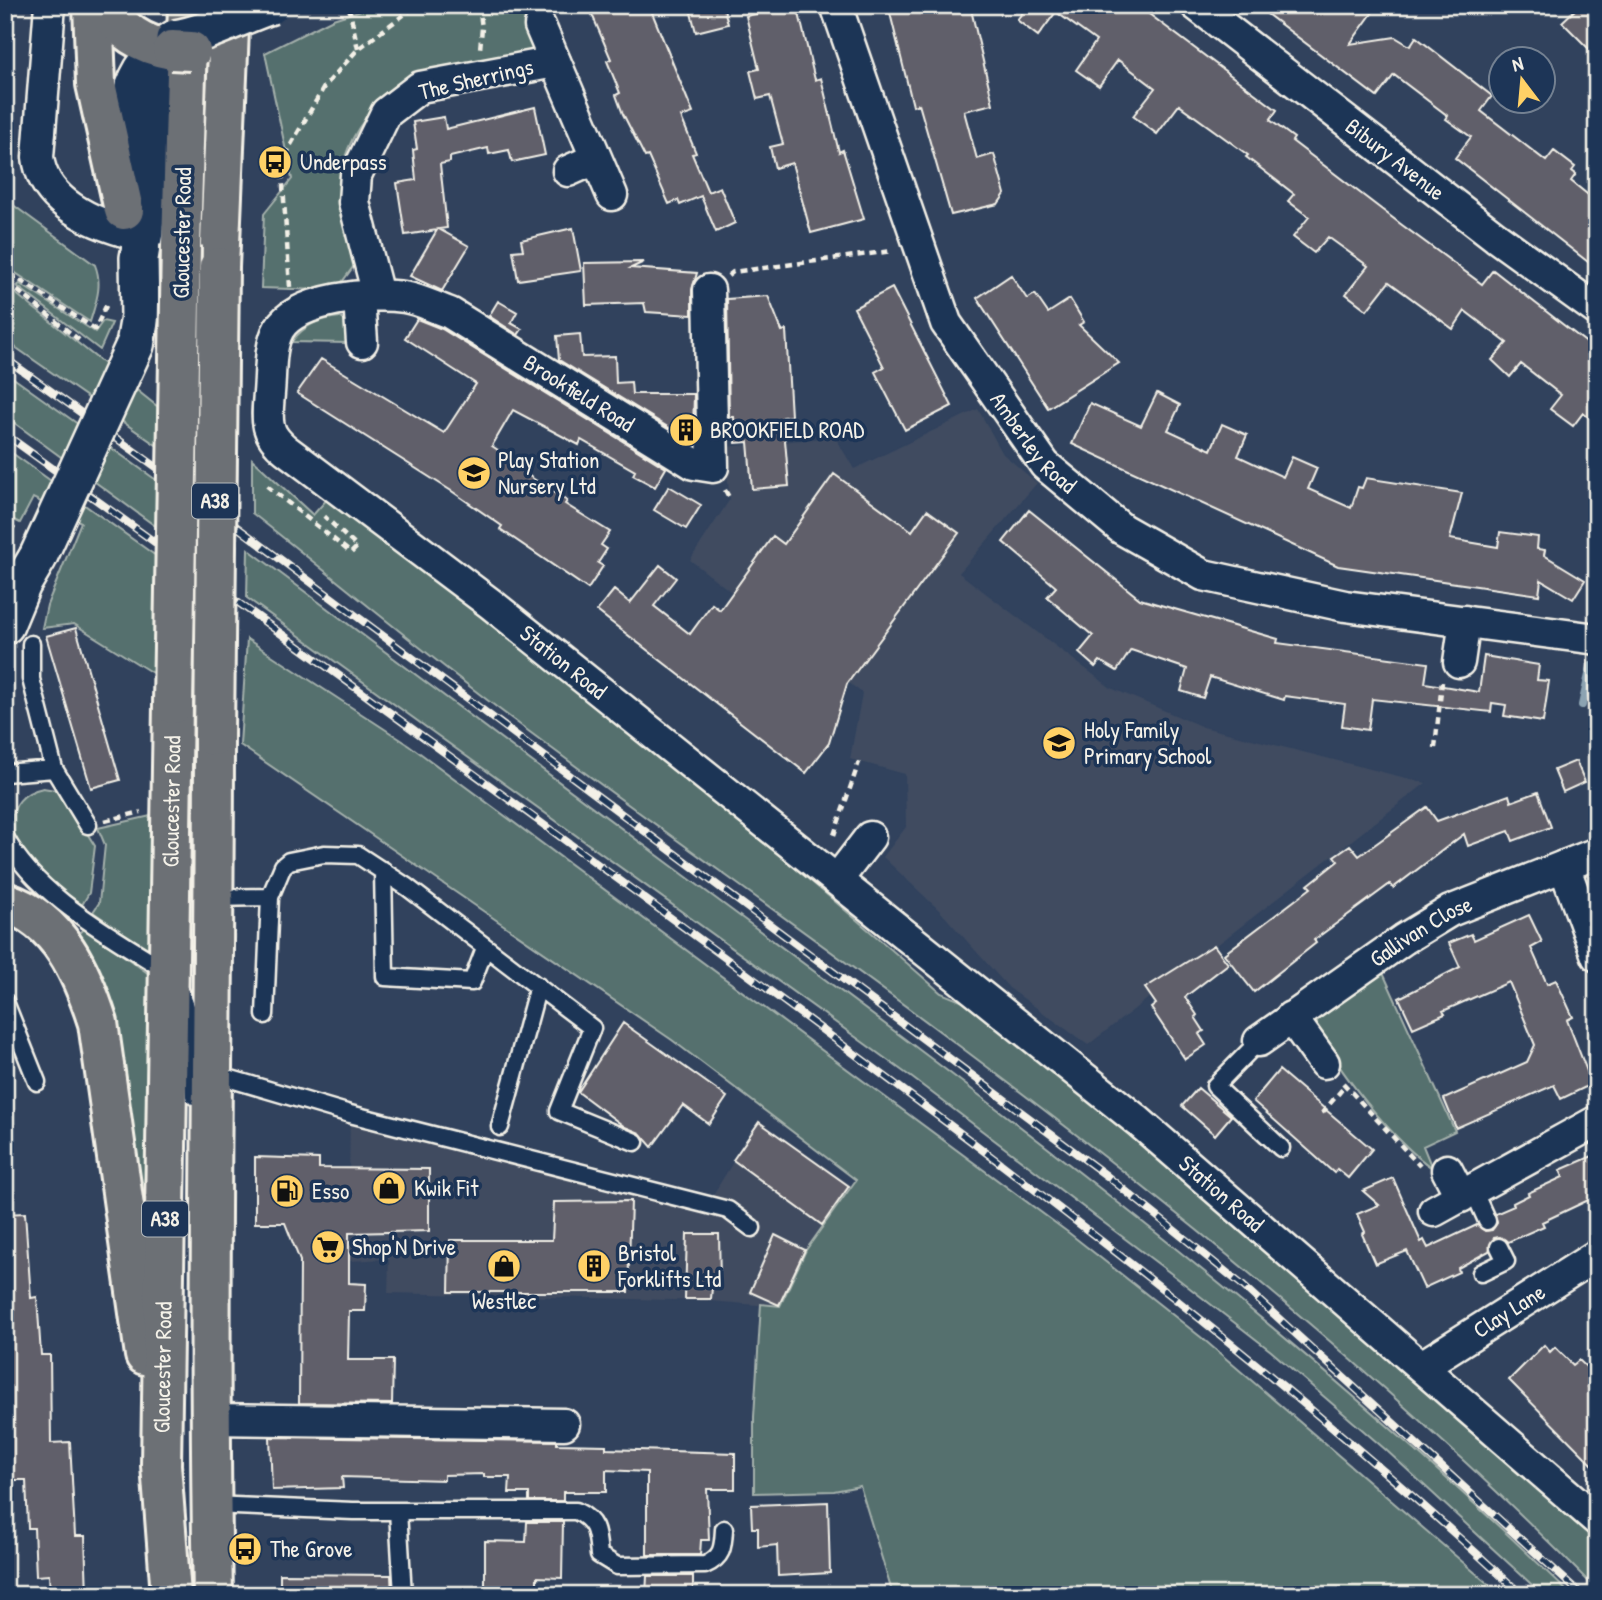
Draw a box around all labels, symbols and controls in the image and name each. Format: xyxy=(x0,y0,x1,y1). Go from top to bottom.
north arrow xyxy=(1486,46,1556,116)
street label: The Sherrings xyxy=(416,50,536,107)
text: N xyxy=(1509,50,1526,78)
street label: Bibury Avenue xyxy=(1340,110,1452,207)
bus stop icon: Underpass xyxy=(256,143,294,181)
place label: Underpass xyxy=(300,146,387,177)
street label: Gloucester Road xyxy=(165,167,198,299)
street label: Brookfield Road xyxy=(518,346,641,439)
street label: Amberley Road xyxy=(984,385,1083,500)
building icon: BROOKFIELD ROAD xyxy=(667,411,705,449)
place label: BROOKFIELD ROAD xyxy=(710,414,864,445)
place label: Play Station Nursery Ltd xyxy=(498,444,599,501)
school or university icon: Play Station Nursery Ltd xyxy=(455,454,493,492)
road number: A38 xyxy=(192,484,238,518)
street label: Station Road xyxy=(514,617,614,706)
place label: Holy Family Primary School xyxy=(1084,714,1212,771)
school or university icon: Holy Family Primary School xyxy=(1040,724,1078,762)
street label: Gloucester Road xyxy=(154,735,187,867)
street label: Gallivan Close xyxy=(1363,888,1476,974)
street label: Station Road xyxy=(1173,1148,1271,1239)
shop icon: Kwik Fit xyxy=(370,1169,408,1207)
fuel station icon: Esso xyxy=(268,1172,306,1210)
place label: Kwik Fit xyxy=(414,1172,479,1203)
place label: Esso xyxy=(312,1175,349,1206)
road number: A38 xyxy=(142,1202,188,1236)
supermarket icon: Shop'N Drive xyxy=(309,1228,347,1266)
place label: Shop'N Drive xyxy=(352,1231,456,1262)
place label: Bristol Forklifts Ltd xyxy=(617,1237,721,1294)
shop icon: Westlec xyxy=(485,1247,523,1285)
building icon: Bristol Forklifts Ltd xyxy=(575,1247,613,1285)
street label: Clay Lane xyxy=(1467,1276,1551,1345)
place label: Westlec xyxy=(472,1285,536,1316)
street label: Gloucester Road xyxy=(146,1301,179,1433)
bus stop icon: The Grove xyxy=(226,1530,264,1568)
place label: The Grove xyxy=(270,1533,352,1564)

